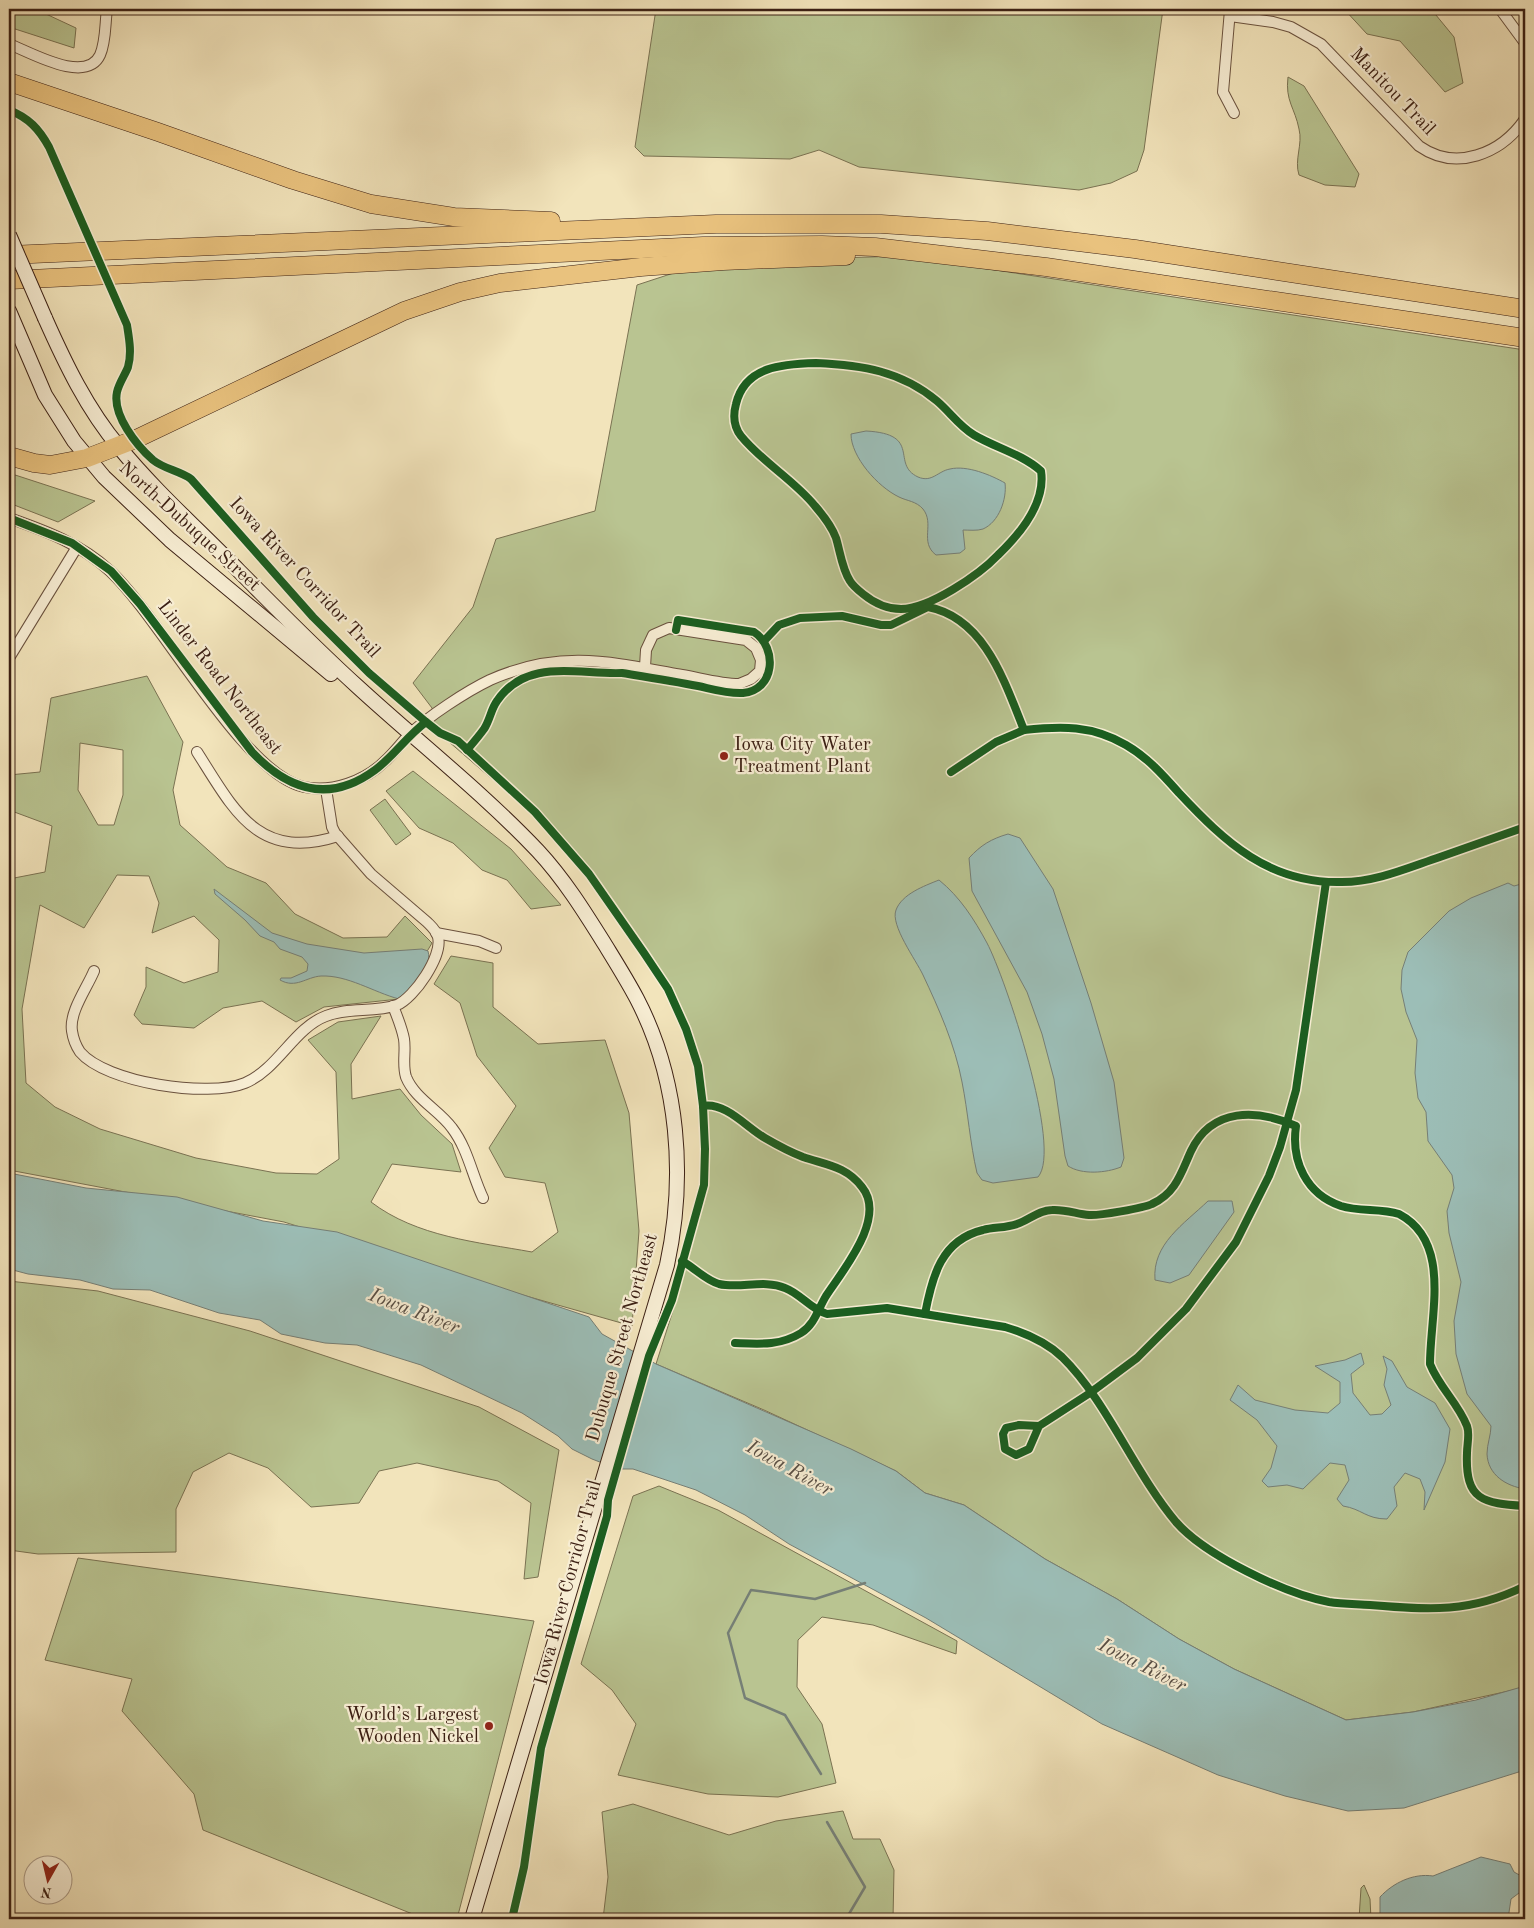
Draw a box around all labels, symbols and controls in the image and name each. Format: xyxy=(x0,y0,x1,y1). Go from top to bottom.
street label: Manitou Trail xyxy=(1346,45,1438,139)
street label: North Dubuque Street xyxy=(115,459,263,595)
street label: Iowa River Corridor Trail xyxy=(225,494,383,662)
street label: Linder Road Northeast xyxy=(153,598,285,758)
place label: Iowa City Water Treatment Plant xyxy=(734,736,871,777)
marker: Iowa City Water Treatment Plant xyxy=(718,750,730,762)
street label: Dubuque Street Northeast xyxy=(584,1232,662,1444)
water label: Iowa River xyxy=(365,1285,462,1339)
water label: Iowa River xyxy=(742,1437,836,1501)
street label: Iowa River Corridor Trail xyxy=(532,1478,606,1688)
water label: Iowa River xyxy=(1094,1635,1189,1697)
place label: World’s Largest Wooden Nickel xyxy=(346,1706,479,1747)
marker: World’s Largest Wooden Nickel xyxy=(483,1720,495,1732)
north arrow xyxy=(22,1856,72,1906)
text: N xyxy=(40,1884,53,1900)

